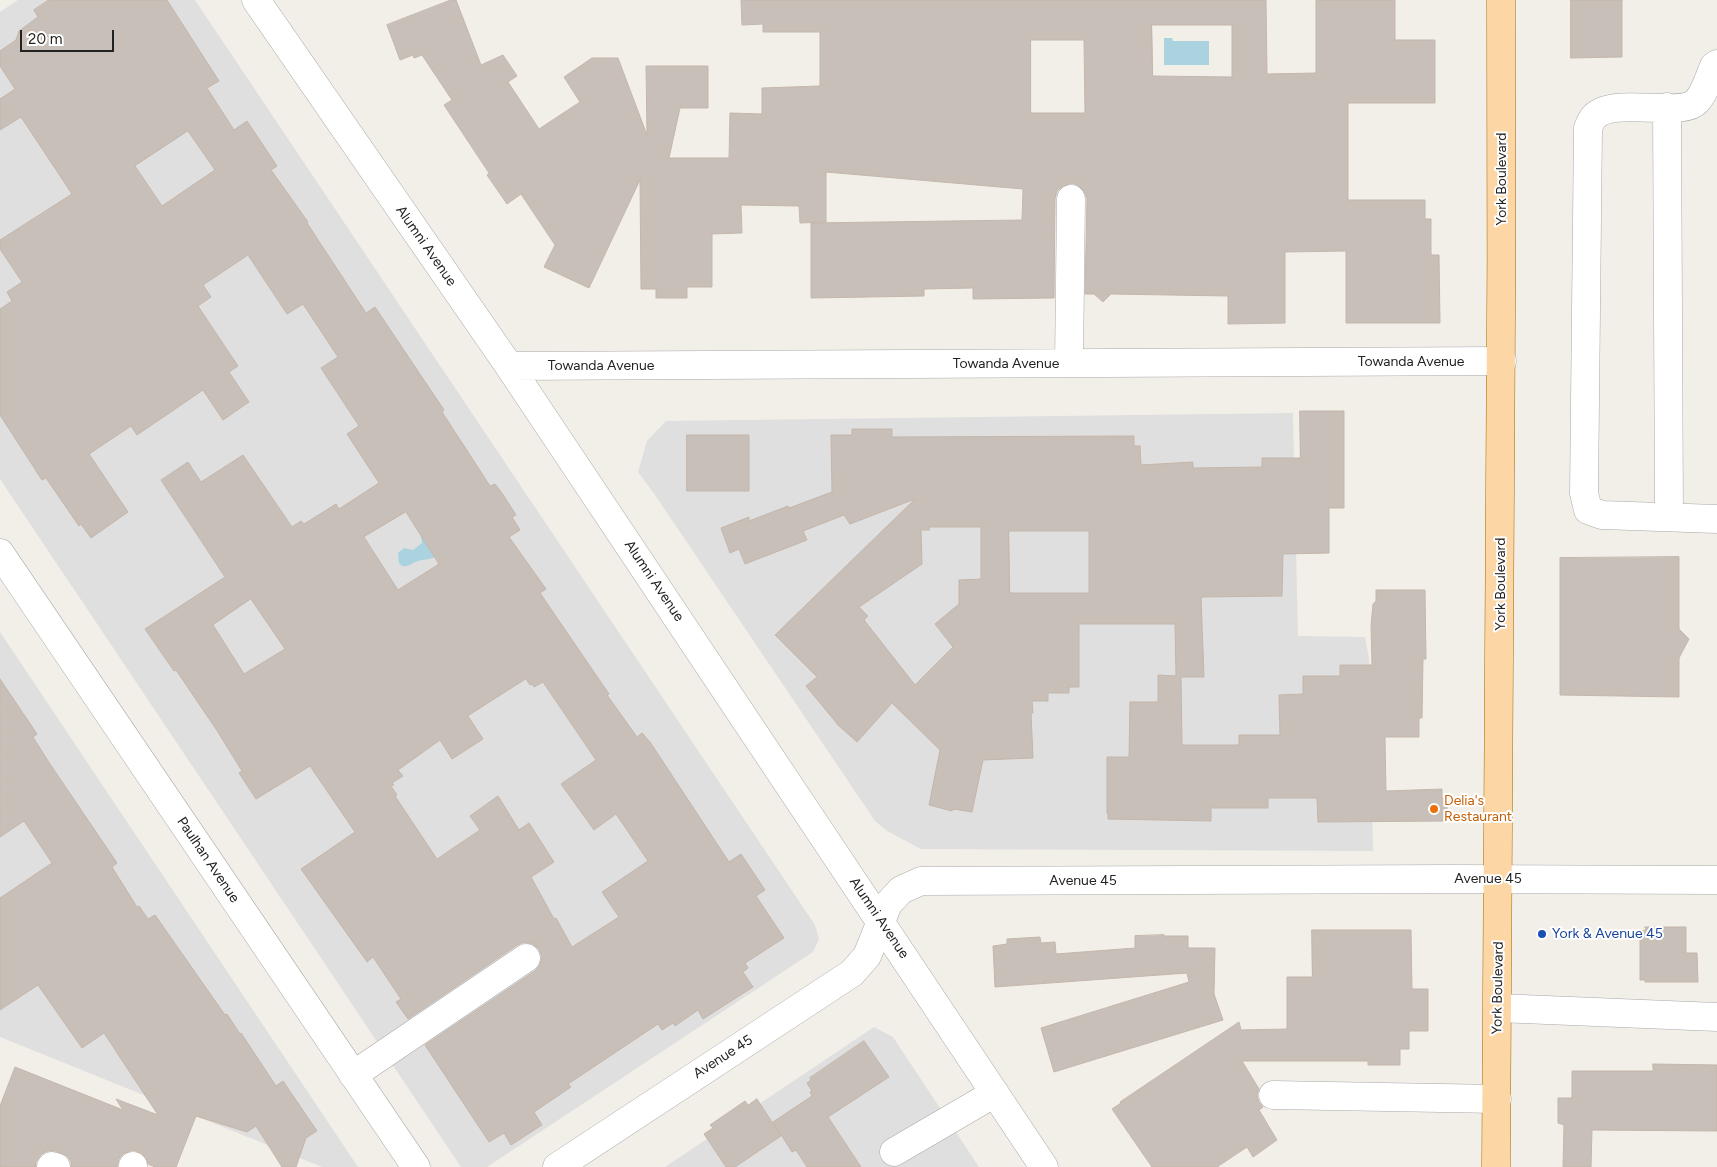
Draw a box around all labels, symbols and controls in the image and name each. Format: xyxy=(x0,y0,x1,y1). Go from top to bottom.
scale bar xyxy=(22,20,116,52)
text: 20 m xyxy=(28,30,62,48)
street label: York Boulevard xyxy=(1494,133,1510,225)
street label: Alumni Avenue xyxy=(392,203,460,289)
street label: Towanda Avenue xyxy=(1358,354,1464,370)
street label: Towanda Avenue xyxy=(953,356,1059,372)
street label: Towanda Avenue xyxy=(548,358,654,374)
street label: Alumni Avenue xyxy=(621,537,687,625)
street label: York Boulevard xyxy=(1493,538,1509,630)
place label: Delia's Restaurant xyxy=(1444,793,1512,826)
marker: Delia's Restaurant xyxy=(1428,803,1440,815)
street label: Paulhan Avenue xyxy=(173,814,243,906)
street label: Avenue 45 xyxy=(1454,871,1522,887)
street label: Avenue 45 xyxy=(1049,873,1117,889)
street label: Alumni Avenue xyxy=(846,874,912,962)
place label: York & Avenue 45 xyxy=(1552,926,1663,942)
marker: York & Avenue 45 xyxy=(1536,928,1548,940)
street label: York Boulevard xyxy=(1489,941,1507,1035)
street label: Avenue 45 xyxy=(690,1032,756,1082)

